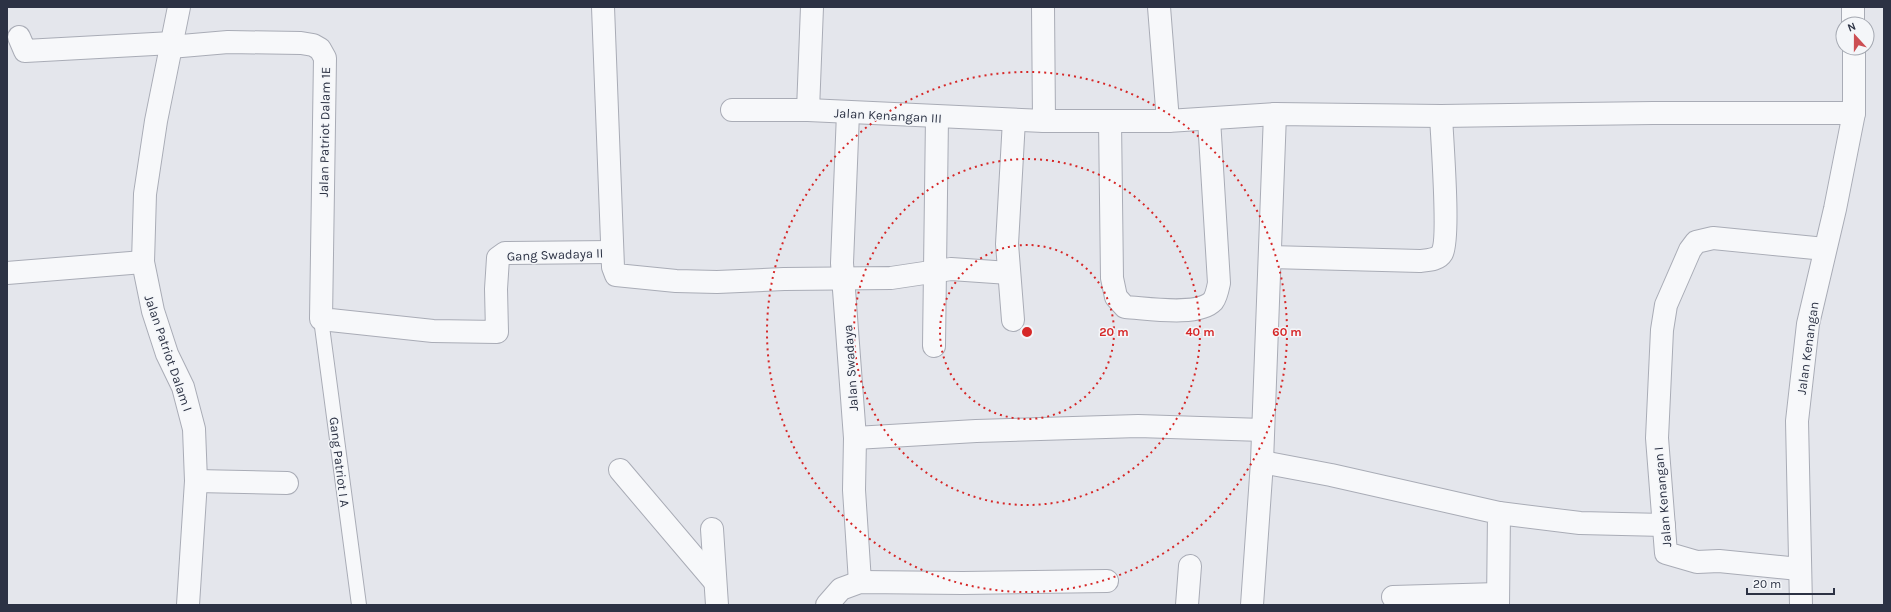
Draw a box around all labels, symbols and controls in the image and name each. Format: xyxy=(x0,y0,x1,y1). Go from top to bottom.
north arrow xyxy=(1835,16,1875,56)
text: N xyxy=(1846,20,1858,35)
street label: Jalan Patriot Dalam 1E xyxy=(316,67,333,197)
street label: Jalan Kenangan III xyxy=(834,105,942,126)
street label: Gang Swadaya II xyxy=(506,245,604,264)
street label: Jalan Patriot Dalam I xyxy=(142,293,196,413)
street label: Jalan Kenangan xyxy=(1794,301,1821,396)
street label: Jalan Swadaya xyxy=(840,324,861,412)
centre of rings xyxy=(1020,325,1034,339)
text: 20 m xyxy=(1099,325,1129,339)
text: 40 m xyxy=(1185,325,1215,339)
text: 60 m xyxy=(1272,325,1302,339)
street label: Gang Patriot I A xyxy=(327,416,353,509)
street label: Jalan Kenangan I xyxy=(1651,446,1674,548)
scale bar xyxy=(1747,570,1834,596)
text: 20 m xyxy=(1753,577,1781,591)

